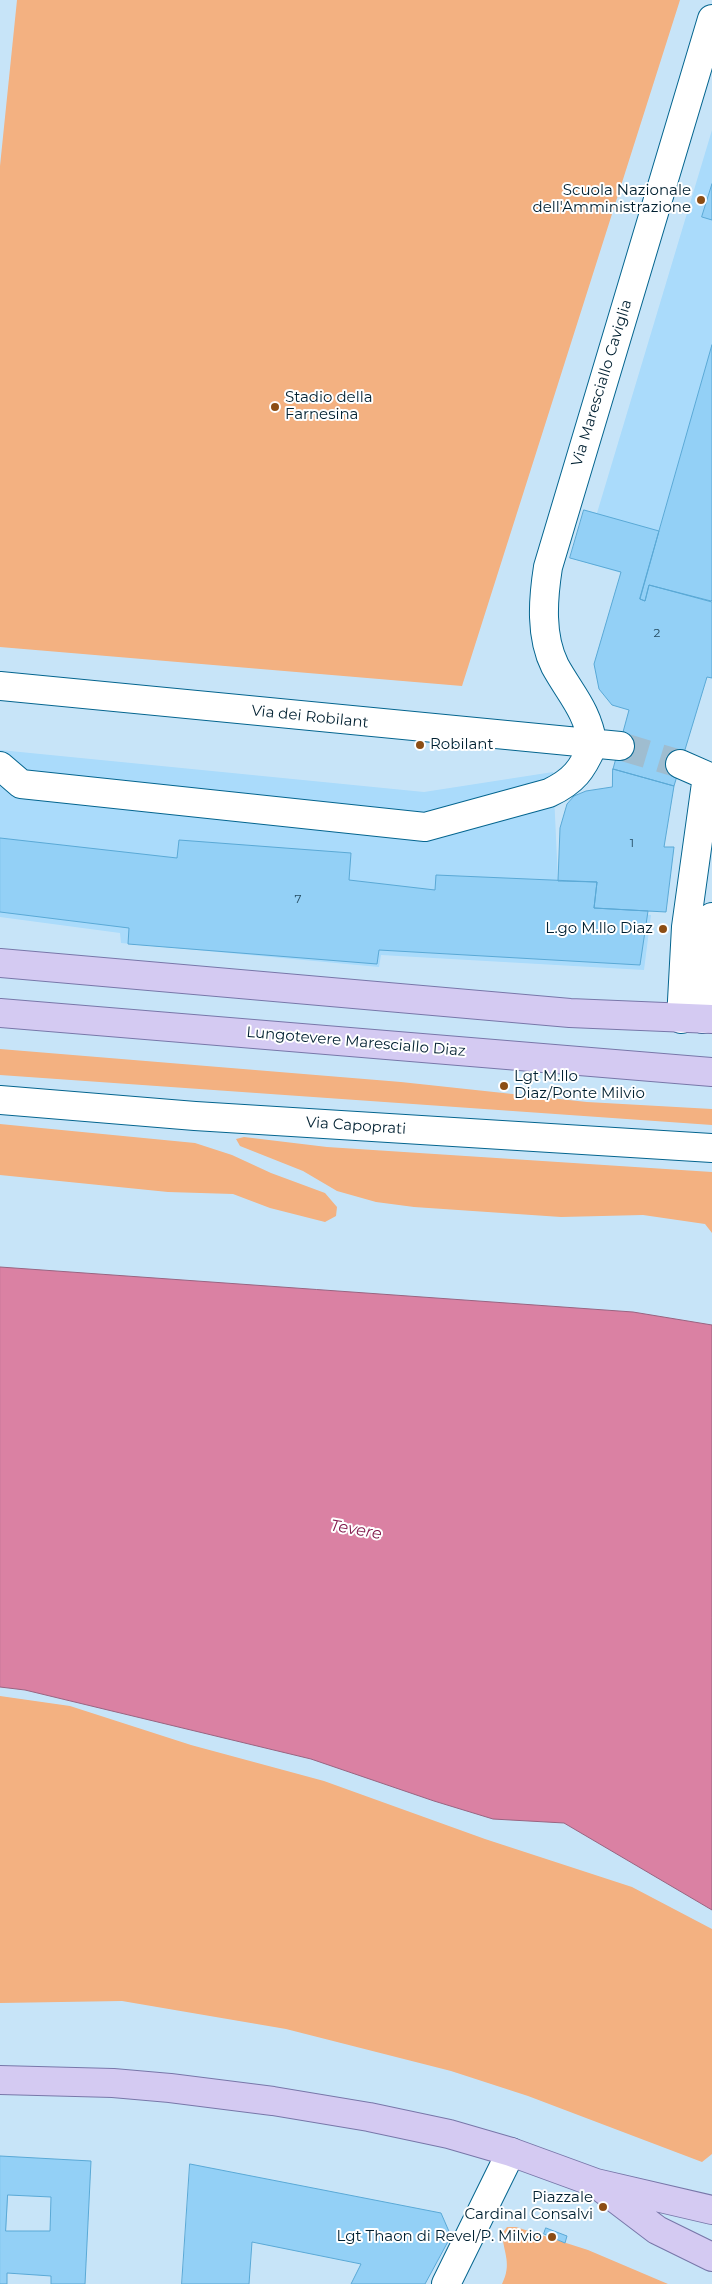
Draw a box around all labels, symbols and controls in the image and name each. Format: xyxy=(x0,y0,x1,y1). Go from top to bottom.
place label: Scuola Nazionale dell'Amministrazione xyxy=(533,182,691,217)
marker: Scuola Nazionale dell'Amministrazione xyxy=(695,194,707,206)
street label: Via Maresciallo Caviglia xyxy=(568,297,636,469)
place label: Stadio della Farnesina xyxy=(285,389,373,424)
marker: Stadio della Farnesina xyxy=(269,401,281,413)
house number: 2 xyxy=(654,626,660,640)
street label: Via dei Robilant xyxy=(250,702,370,732)
place label: Robilant xyxy=(430,736,494,754)
marker: Robilant xyxy=(414,739,426,751)
house number: 1 xyxy=(630,836,634,850)
house number: 7 xyxy=(294,892,302,906)
place label: L.go M.llo Diaz xyxy=(545,920,653,938)
marker: L.go M.llo Diaz xyxy=(657,923,669,935)
street label: Lungotevere Maresciallo Diaz xyxy=(246,1023,466,1061)
place label: Lgt M.llo Diaz/Ponte Milvio xyxy=(514,1068,645,1103)
marker: Lgt M.llo Diaz/Ponte Milvio xyxy=(498,1080,510,1092)
street label: Via Capoprati xyxy=(305,1114,407,1138)
water label: Tevere xyxy=(329,1516,383,1544)
place label: Piazzale Cardinal Consalvi xyxy=(464,2189,593,2224)
marker: Piazzale Cardinal Consalvi xyxy=(597,2201,609,2213)
place label: Lgt Thaon di Revel/P. Milvio xyxy=(337,2228,542,2246)
marker: Lgt Thaon di Revel/P. Milvio xyxy=(546,2231,558,2243)

